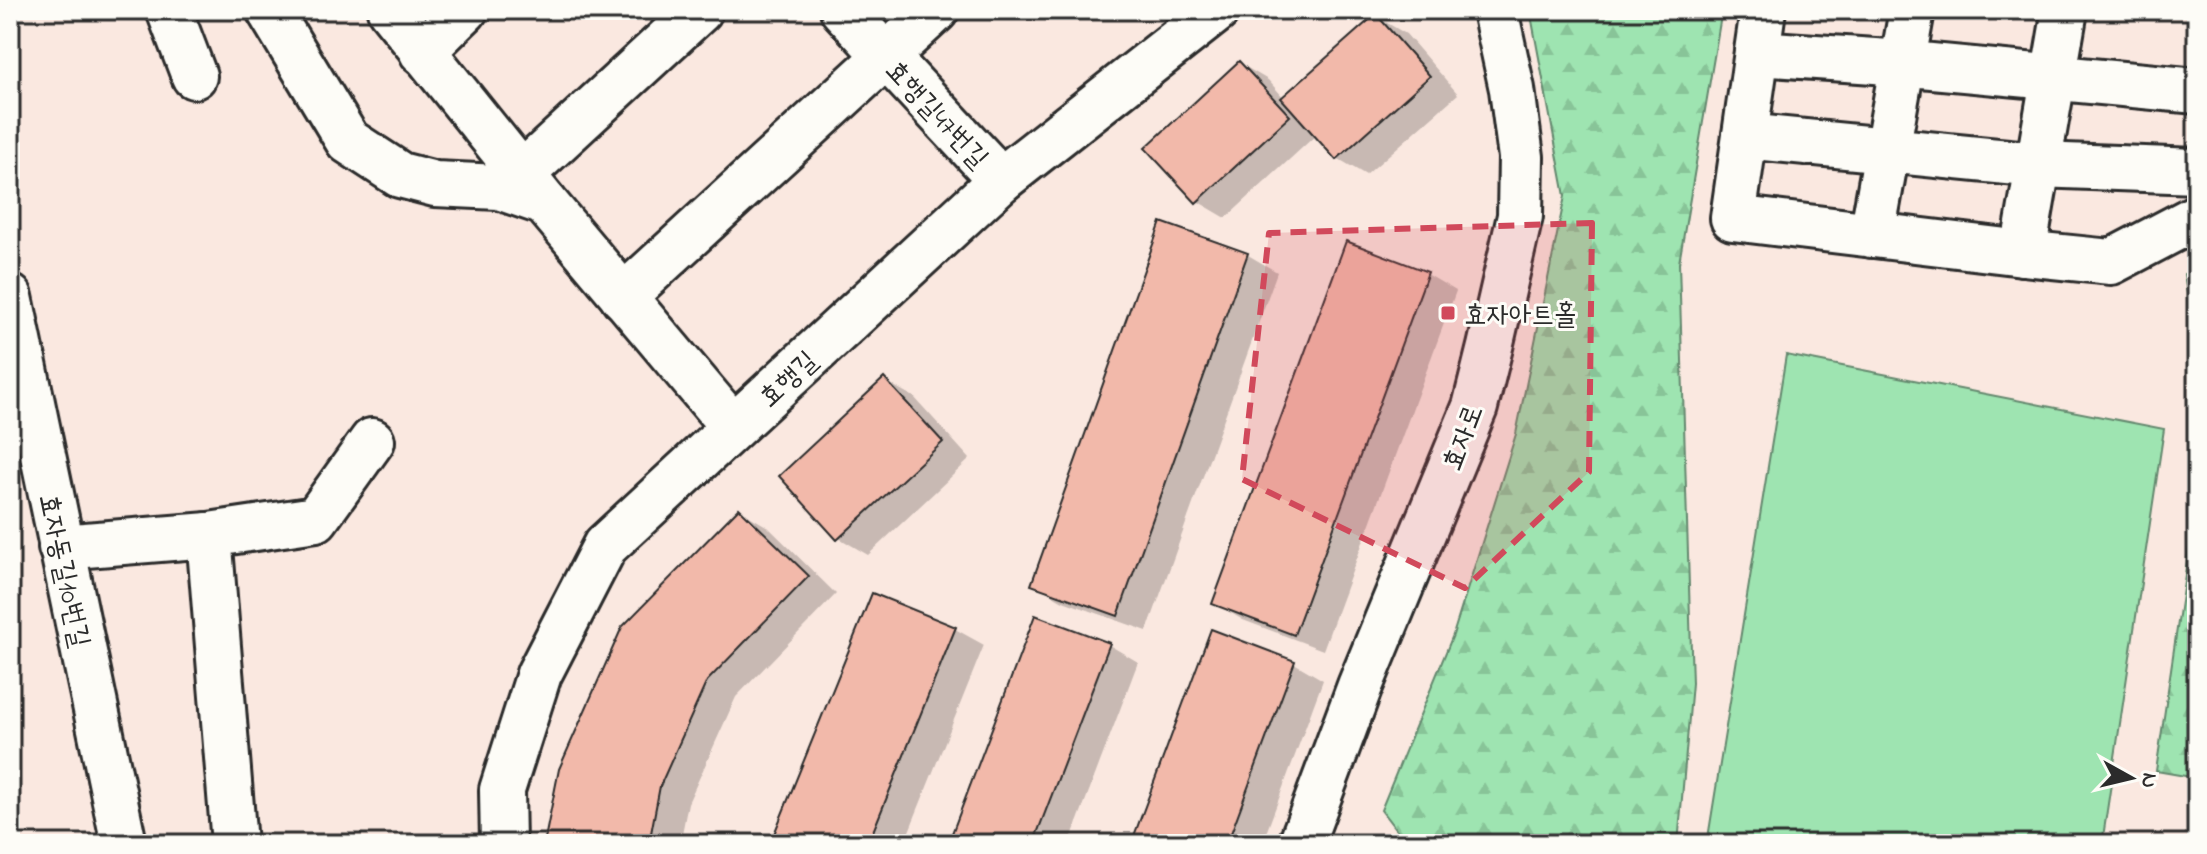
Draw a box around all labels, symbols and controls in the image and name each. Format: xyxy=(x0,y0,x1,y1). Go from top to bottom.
street label: 효행길47번길 xyxy=(874,52,997,179)
place label: 효자아트홀 xyxy=(1464,296,1577,337)
marker: 효자아트홀 xyxy=(1439,304,1457,322)
street label: 효행길 xyxy=(751,343,828,419)
street label: 효자로 xyxy=(1433,399,1496,477)
street label: 효자동길10번길 xyxy=(26,490,99,651)
north arrow xyxy=(2091,738,2171,818)
text: N xyxy=(2131,771,2165,790)

